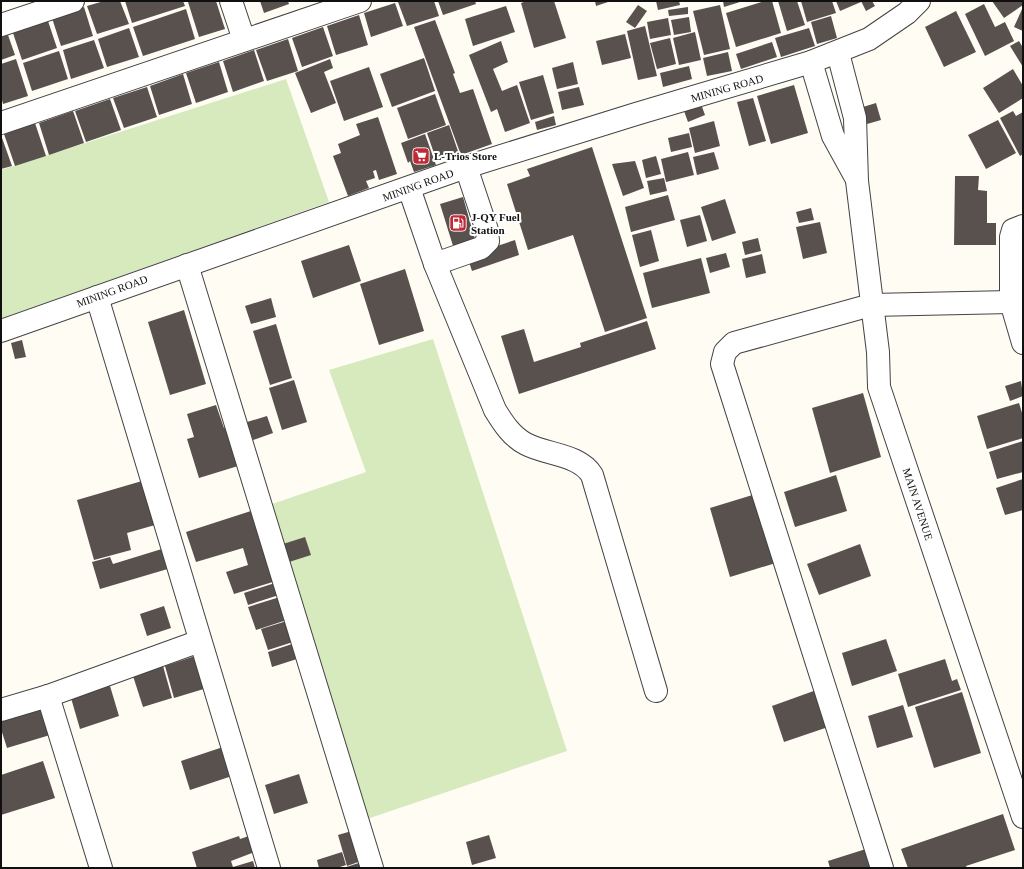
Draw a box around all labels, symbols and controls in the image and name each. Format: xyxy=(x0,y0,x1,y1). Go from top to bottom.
street label: MINING ROAD xyxy=(689,72,765,104)
supermarket icon: L-Trios Store xyxy=(411,146,431,166)
place label: L-Trios Store xyxy=(434,150,497,162)
street label: MINING ROAD xyxy=(381,167,455,203)
place label: J-QY Fuel Station xyxy=(471,211,520,236)
fuel station icon: J-QY Fuel Station xyxy=(448,213,468,233)
street label: MINING ROAD xyxy=(75,273,149,309)
street label: MAIN AVENUE xyxy=(901,466,935,542)

